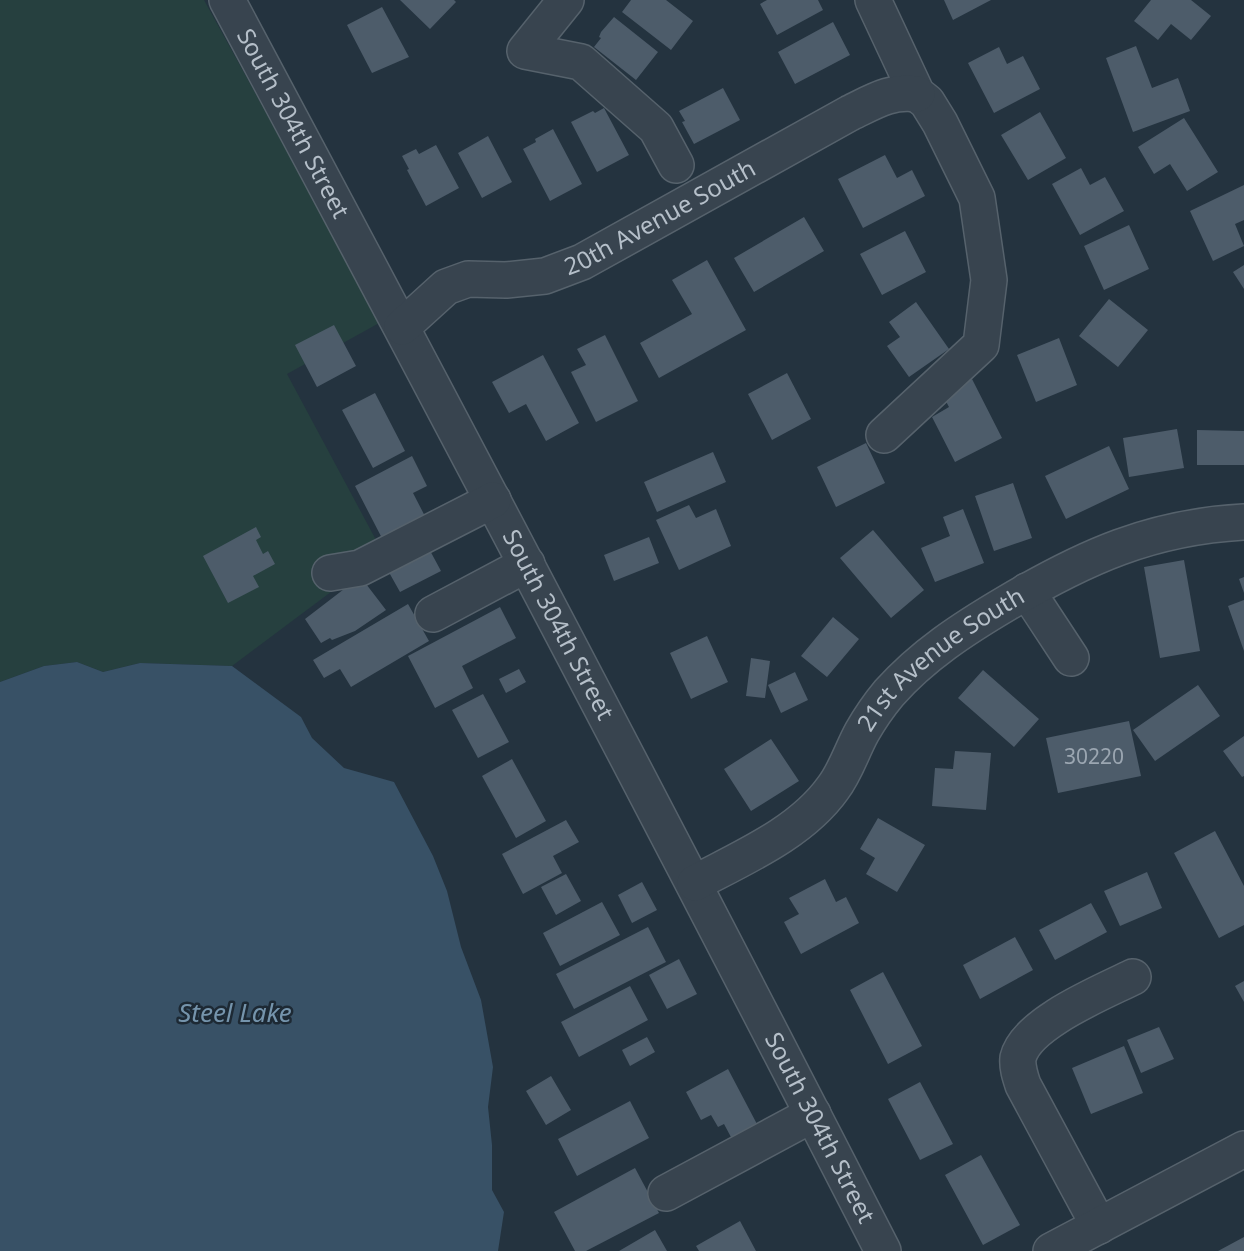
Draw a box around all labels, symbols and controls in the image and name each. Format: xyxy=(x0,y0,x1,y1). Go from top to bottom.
street label: South 304th Street xyxy=(230,22,358,224)
street label: 20th Avenue South xyxy=(559,151,761,282)
street label: South 304th Street xyxy=(496,523,623,725)
street label: 21st Avenue South xyxy=(848,579,1030,737)
house number: 30220 xyxy=(1064,742,1124,770)
water label: Steel Lake xyxy=(178,994,292,1030)
street label: South 304th Street xyxy=(758,1026,884,1228)

